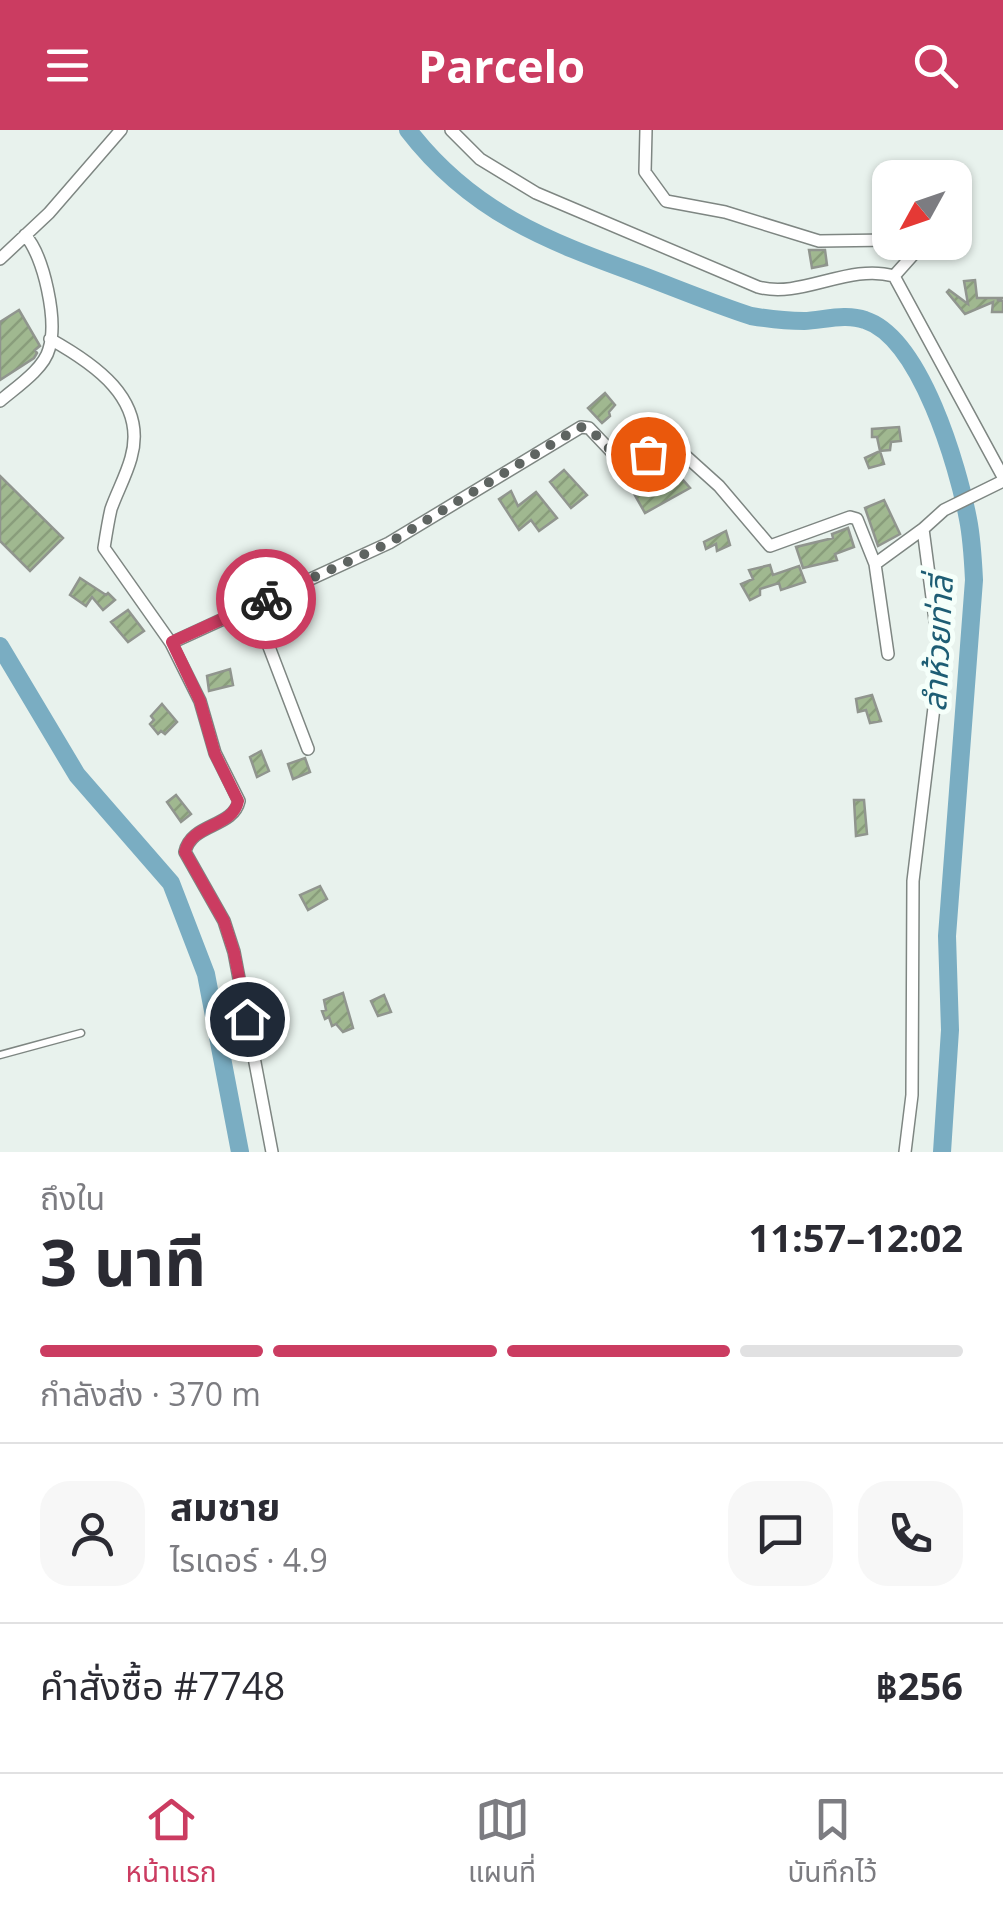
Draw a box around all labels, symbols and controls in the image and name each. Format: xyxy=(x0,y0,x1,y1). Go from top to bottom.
text: Parcelo xyxy=(418,35,585,96)
icon: menu xyxy=(40,38,95,93)
icon: search xyxy=(908,38,963,93)
north arrow xyxy=(872,160,972,260)
map controls xyxy=(872,160,972,260)
pin xyxy=(606,412,691,497)
icon: bag xyxy=(621,427,676,482)
courier xyxy=(216,549,316,649)
water label: ลำห้วยท่าลี่ xyxy=(912,569,962,713)
icon: bike xyxy=(239,572,294,627)
pin xyxy=(205,977,290,1062)
icon: home xyxy=(220,992,275,1047)
text: ถึงใน xyxy=(40,1176,105,1219)
text: 11:57–12:02 xyxy=(749,1211,963,1263)
text: 3 นาที xyxy=(40,1217,206,1305)
text: กำลังส่ง · 370 m xyxy=(40,1372,261,1415)
text: สมชาย xyxy=(170,1480,280,1532)
button: person xyxy=(40,1481,145,1586)
button: chat xyxy=(728,1481,833,1586)
button: phone xyxy=(858,1481,963,1586)
text: ไรเดอร์ · 4.9 xyxy=(170,1538,328,1581)
text: คำสั่งซื้อ #7748 xyxy=(40,1659,285,1711)
text: ฿256 xyxy=(876,1659,963,1711)
tab: หน้าแรก xyxy=(126,1792,217,1895)
tab: แผนที่ xyxy=(468,1792,536,1895)
tab: บันทึกไว้ xyxy=(787,1792,877,1895)

